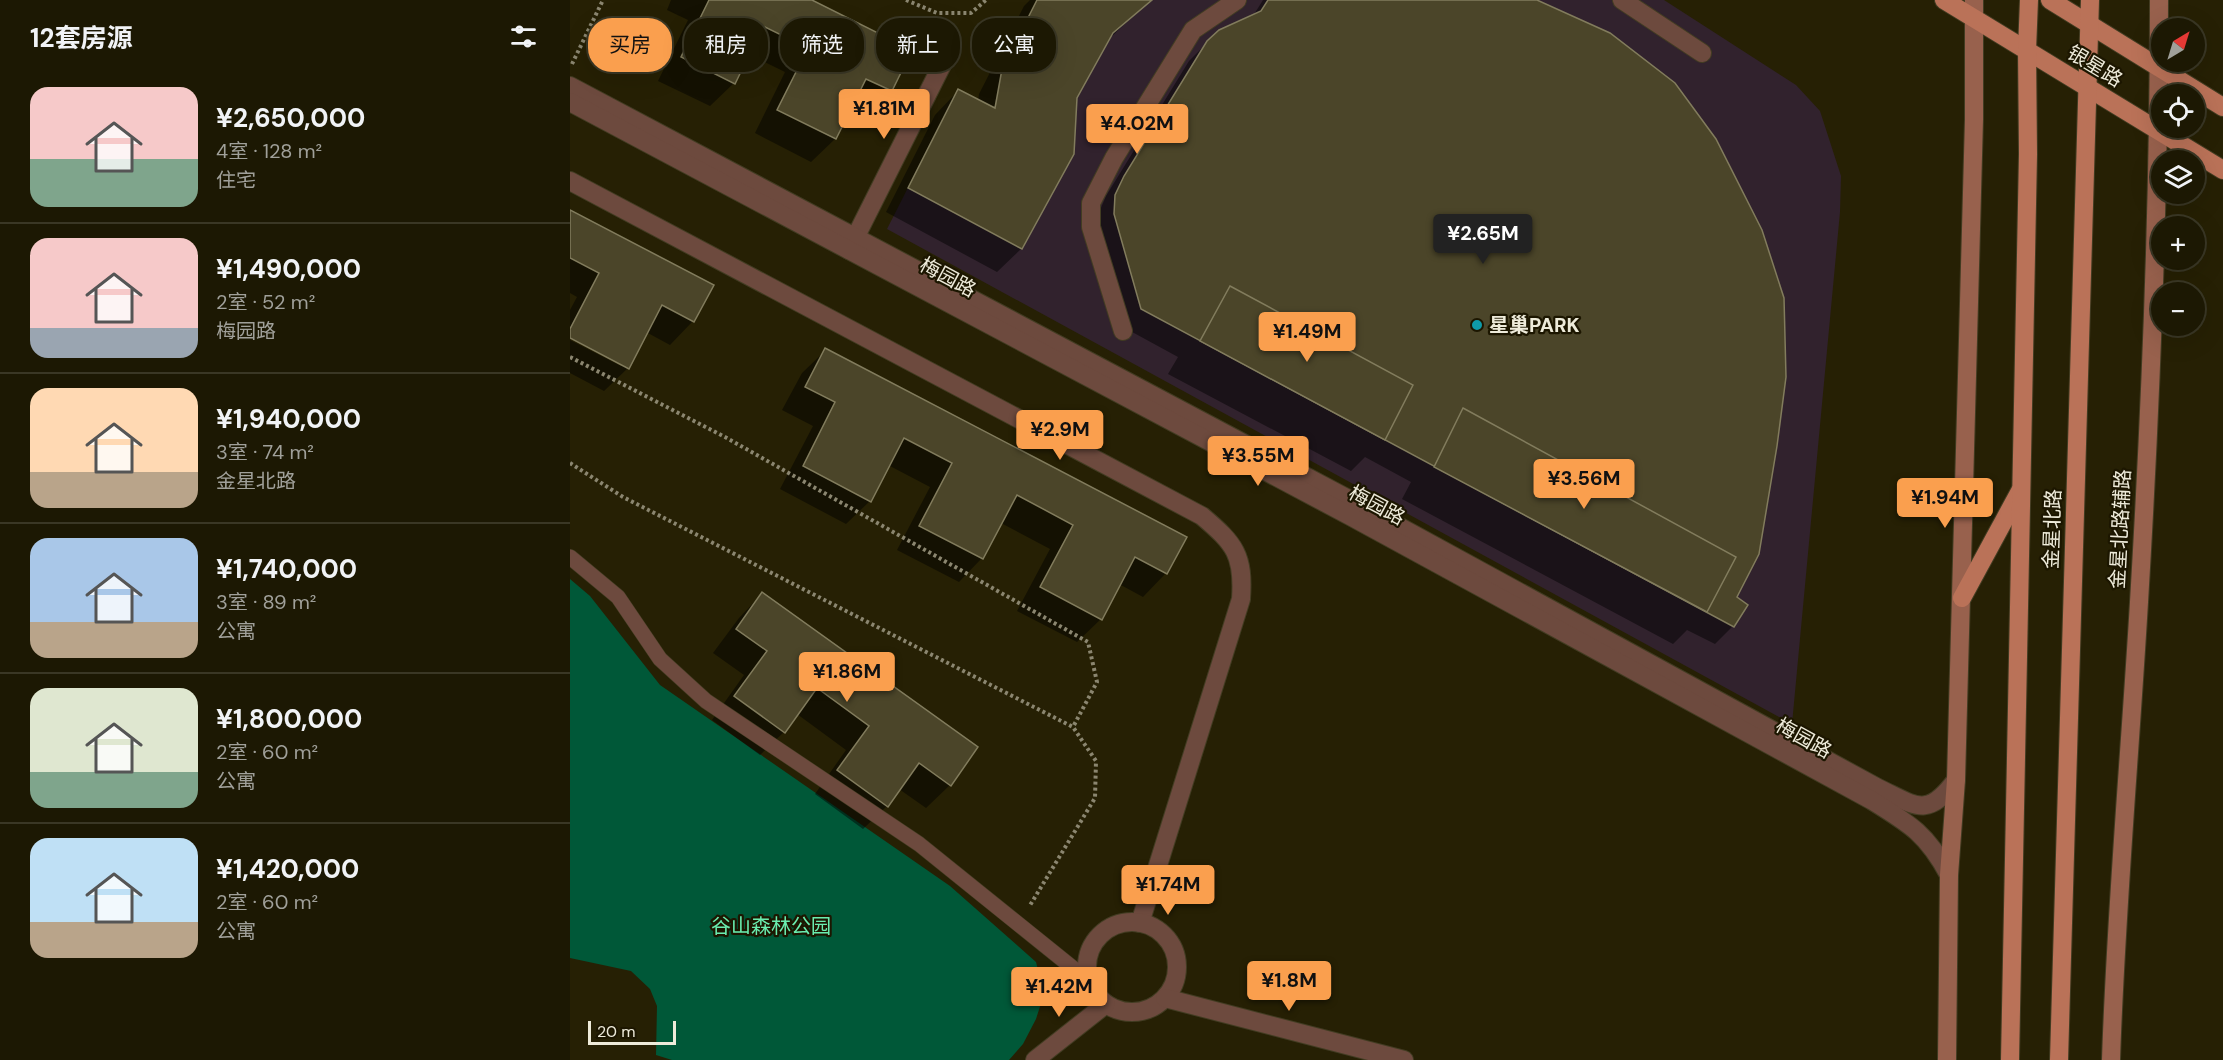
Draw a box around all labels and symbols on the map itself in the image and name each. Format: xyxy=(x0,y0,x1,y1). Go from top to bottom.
north arrow xyxy=(2151,18,2205,72)
street label: 银星路 xyxy=(2063,39,2127,93)
pin: ¥1.81M xyxy=(835,89,933,140)
pin: ¥4.02M xyxy=(1088,104,1186,155)
pin: ¥2.65M xyxy=(1434,214,1532,265)
street label: 梅园路 xyxy=(915,251,981,303)
pin: ¥1.49M xyxy=(1258,312,1356,363)
place label: 星巢PARK xyxy=(1489,312,1580,338)
marker: 星巢PARK xyxy=(1470,318,1484,332)
pin: ¥2.9M xyxy=(1018,410,1102,461)
pin: ¥3.55M xyxy=(1209,436,1307,487)
pin: ¥3.56M xyxy=(1535,459,1633,510)
street label: 金星北路辅路 xyxy=(2104,468,2136,590)
pin: ¥1.94M xyxy=(1896,478,1994,529)
street label: 梅园路 xyxy=(1344,479,1410,531)
street label: 金星北路 xyxy=(2038,489,2066,569)
pin: ¥1.86M xyxy=(798,652,896,703)
street label: 梅园路 xyxy=(1771,712,1837,764)
pin: ¥1.74M xyxy=(1119,865,1217,916)
park label: 谷山森林公园 xyxy=(711,913,831,939)
pin: ¥1.8M xyxy=(1247,961,1331,1012)
pin: ¥1.42M xyxy=(1010,967,1108,1018)
scale bar xyxy=(588,1018,676,1046)

